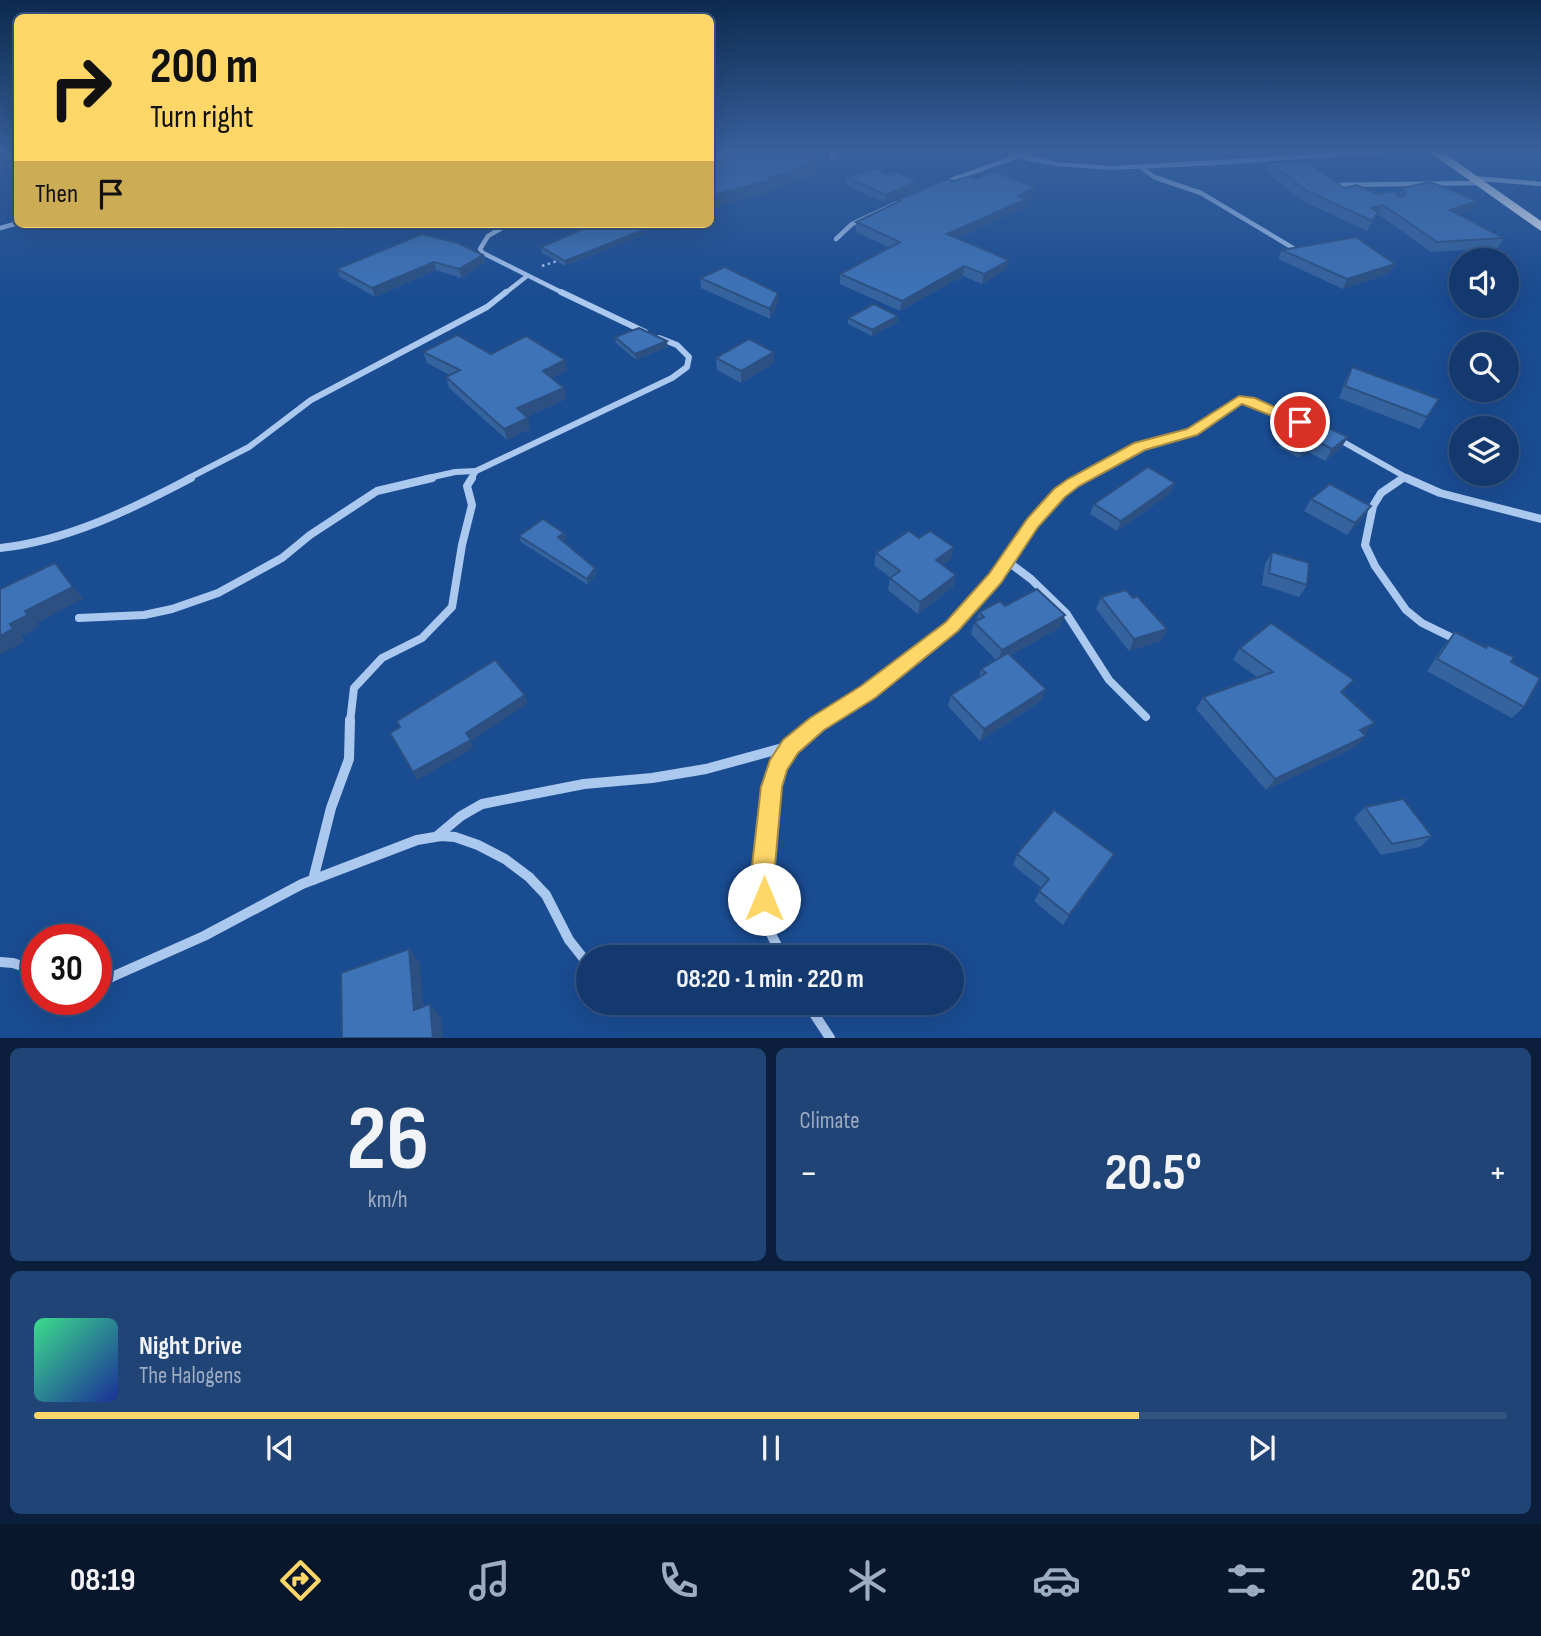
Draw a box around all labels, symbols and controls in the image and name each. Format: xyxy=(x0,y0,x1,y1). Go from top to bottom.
text: 200 m xyxy=(150,38,258,97)
icon: right xyxy=(35,42,126,133)
text: Turn right xyxy=(150,98,254,137)
icon: arrive xyxy=(92,175,130,213)
text: Then xyxy=(35,179,78,210)
map controls xyxy=(1449,248,1519,486)
button: sound xyxy=(1449,248,1519,318)
button: search xyxy=(1449,332,1519,402)
pin xyxy=(1270,392,1330,452)
icon: arrive xyxy=(1281,403,1319,441)
button: layers xyxy=(1449,416,1519,486)
position arrow xyxy=(727,862,801,936)
speed limit sign: 30 xyxy=(21,924,112,1015)
text: 08:20 · 1 min · 220 m xyxy=(676,964,864,995)
text: 26 xyxy=(346,1086,429,1195)
text: Climate xyxy=(800,1107,859,1135)
text: 20.5° xyxy=(1105,1142,1202,1205)
text: − xyxy=(800,1151,818,1196)
text: + xyxy=(1488,1151,1507,1196)
text: km/h xyxy=(368,1186,408,1214)
text: Night Drive xyxy=(139,1331,242,1362)
text: The Halogens xyxy=(139,1362,242,1390)
icon: previous xyxy=(261,1429,299,1467)
icon: pause xyxy=(752,1429,790,1467)
icon: next xyxy=(1243,1429,1281,1467)
icon: directions xyxy=(276,1556,325,1605)
icon: music xyxy=(465,1556,514,1605)
icon: phone xyxy=(654,1556,703,1605)
icon: climate xyxy=(843,1556,892,1605)
icon: car xyxy=(1032,1556,1081,1605)
icon: filters xyxy=(1222,1556,1271,1605)
text: 08:19 xyxy=(70,1561,135,1600)
text: 20.5° xyxy=(1411,1561,1471,1600)

